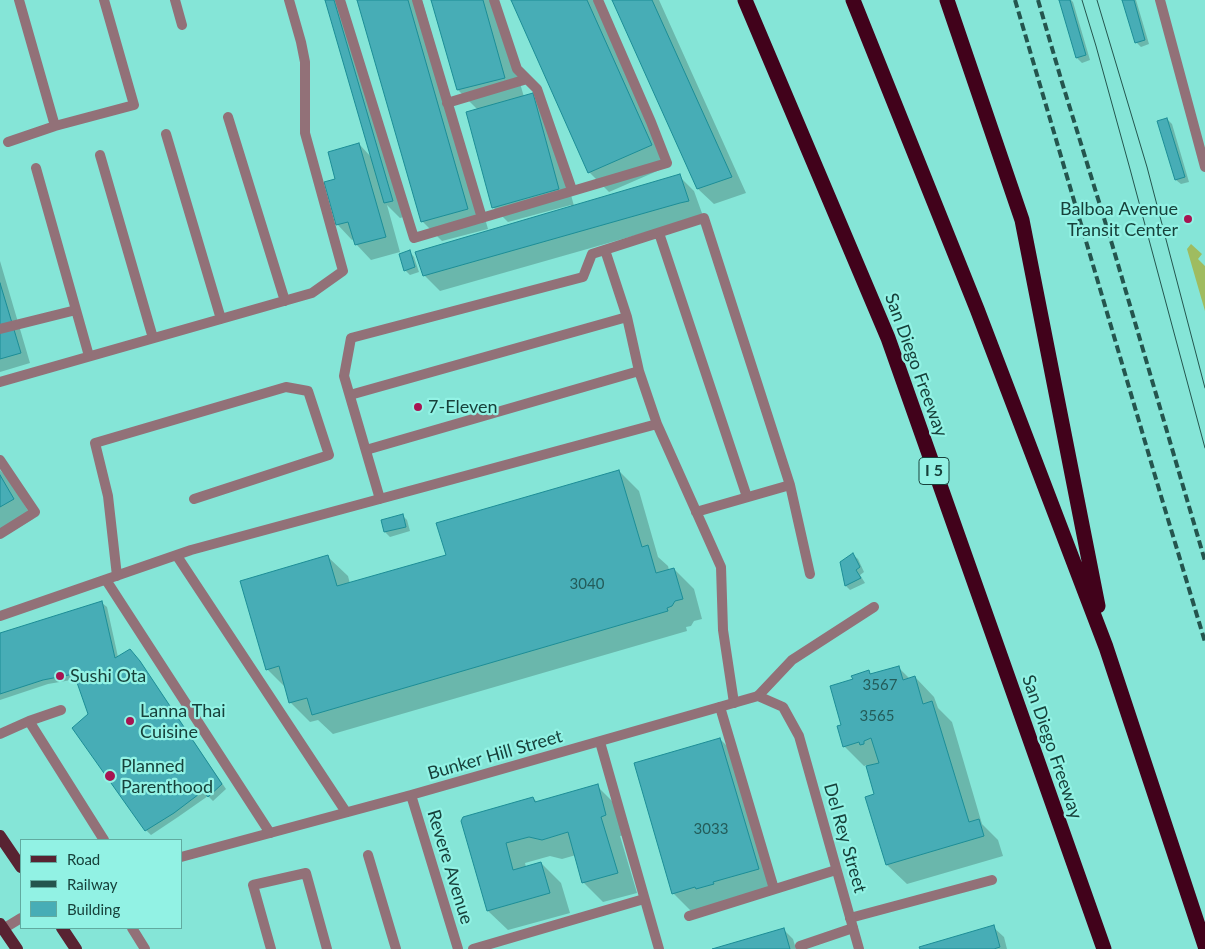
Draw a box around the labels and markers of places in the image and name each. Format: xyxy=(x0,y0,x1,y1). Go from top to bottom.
place label: Balboa Avenue Transit Center xyxy=(1060,198,1178,240)
marker: Balboa Avenue Transit Center xyxy=(1182,213,1194,225)
place label: 7-Eleven xyxy=(428,396,498,418)
marker: 7-Eleven xyxy=(412,401,424,413)
place label: Sushi Ota xyxy=(70,665,146,687)
marker: Sushi Ota xyxy=(54,670,66,682)
place label: Lanna Thai Cuisine xyxy=(140,700,226,742)
marker: Lanna Thai Cuisine xyxy=(124,715,136,727)
place label: Planned Parenthood xyxy=(121,755,213,798)
marker: Planned Parenthood xyxy=(103,769,117,783)

